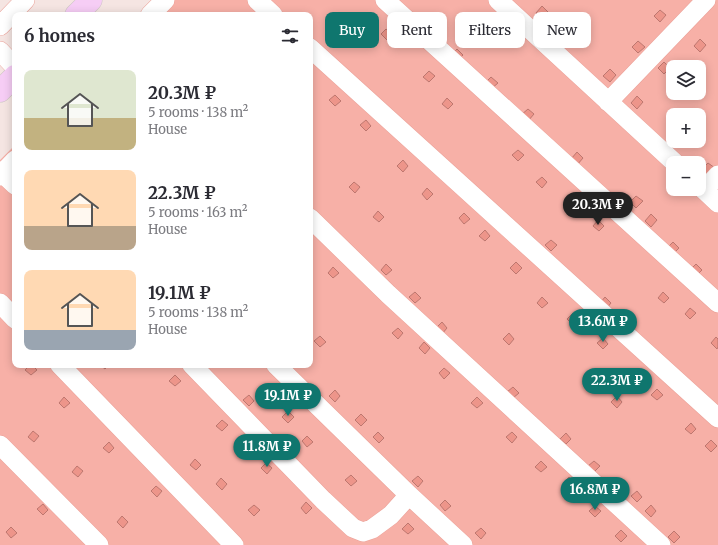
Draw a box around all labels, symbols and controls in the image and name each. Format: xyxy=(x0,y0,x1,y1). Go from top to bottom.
chip: Buy xyxy=(325,12,379,48)
chip: Rent xyxy=(387,12,447,48)
chip: Filters xyxy=(455,12,525,48)
chip: New xyxy=(533,12,591,48)
text: 6 homes xyxy=(24,25,95,47)
icon: filters xyxy=(279,25,301,47)
map controls xyxy=(666,60,706,196)
button: layers xyxy=(666,60,706,100)
text: 20.3M ₽ xyxy=(148,82,216,104)
icon: home xyxy=(56,86,104,134)
text: 5 rooms · 138 m² xyxy=(148,104,248,121)
button: + xyxy=(666,108,706,148)
text: House xyxy=(148,121,187,138)
button: − xyxy=(666,156,706,196)
text: 22.3M ₽ xyxy=(148,182,216,204)
icon: home xyxy=(56,186,104,234)
pin: 20.3M ₽ xyxy=(561,192,635,226)
text: 20.3M ₽ xyxy=(572,196,624,213)
text: 5 rooms · 163 m² xyxy=(148,204,247,221)
text: House xyxy=(148,221,187,238)
text: 19.1M ₽ xyxy=(148,282,211,304)
icon: home xyxy=(56,286,104,334)
text: 5 rooms · 138 m² xyxy=(148,304,248,321)
pin: 13.6M ₽ xyxy=(566,309,640,343)
text: 13.6M ₽ xyxy=(578,313,628,330)
text: House xyxy=(148,321,187,338)
pin: 22.3M ₽ xyxy=(580,368,654,402)
text: 22.3M ₽ xyxy=(591,372,643,389)
pin: 19.1M ₽ xyxy=(251,383,325,417)
text: 19.1M ₽ xyxy=(264,387,312,404)
pin: 11.8M ₽ xyxy=(230,434,304,468)
text: 11.8M ₽ xyxy=(242,438,292,455)
pin: 16.8M ₽ xyxy=(558,477,632,511)
text: 16.8M ₽ xyxy=(570,481,620,498)

